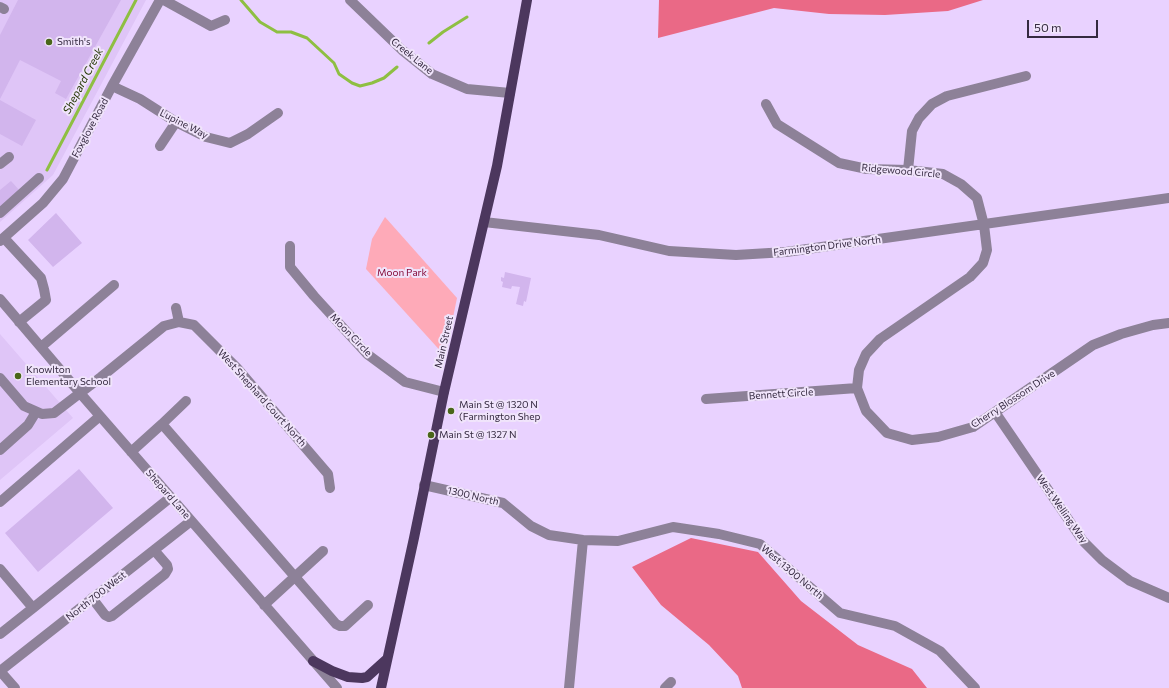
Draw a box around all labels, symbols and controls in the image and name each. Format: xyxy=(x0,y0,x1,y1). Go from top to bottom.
scale bar xyxy=(1029,12,1100,38)
text: 50 m xyxy=(1034,20,1062,34)
street label: Creek Lane xyxy=(389,35,435,77)
place label: Smith's xyxy=(57,36,91,48)
marker: Smith's xyxy=(44,37,54,47)
water label: Shepard Creek xyxy=(60,46,106,116)
street label: Foxglove Road xyxy=(69,96,111,160)
street label: Lupine Way xyxy=(158,107,210,141)
street label: Ridgewood Circle xyxy=(861,162,941,180)
street label: Farmington Drive North xyxy=(773,233,881,259)
park label: Moon Park xyxy=(377,267,427,279)
street label: Moon Circle xyxy=(328,311,374,359)
street label: Main Street xyxy=(432,315,456,369)
street label: West Shephard Court North xyxy=(215,347,309,449)
place label: Knowlton Elementary School xyxy=(26,364,111,388)
street label: Cherry Blossom Drive xyxy=(969,367,1057,431)
marker: Knowlton Elementary School xyxy=(13,371,23,381)
street label: Bennett Circle xyxy=(748,386,814,402)
place label: Main St @ 1320 N (Farmington Shep xyxy=(459,399,540,422)
marker: Main St @ 1320 N (Farmington Shep xyxy=(446,406,456,416)
place label: Main St @ 1327 N xyxy=(439,429,517,441)
marker: Main St @ 1327 N xyxy=(426,430,436,440)
street label: Shepard Lane xyxy=(143,467,193,521)
street label: West Welling Way xyxy=(1034,472,1090,546)
street label: 1300 North xyxy=(446,484,500,508)
street label: West 1300 North xyxy=(758,542,826,602)
street label: North 700 West xyxy=(64,569,128,623)

